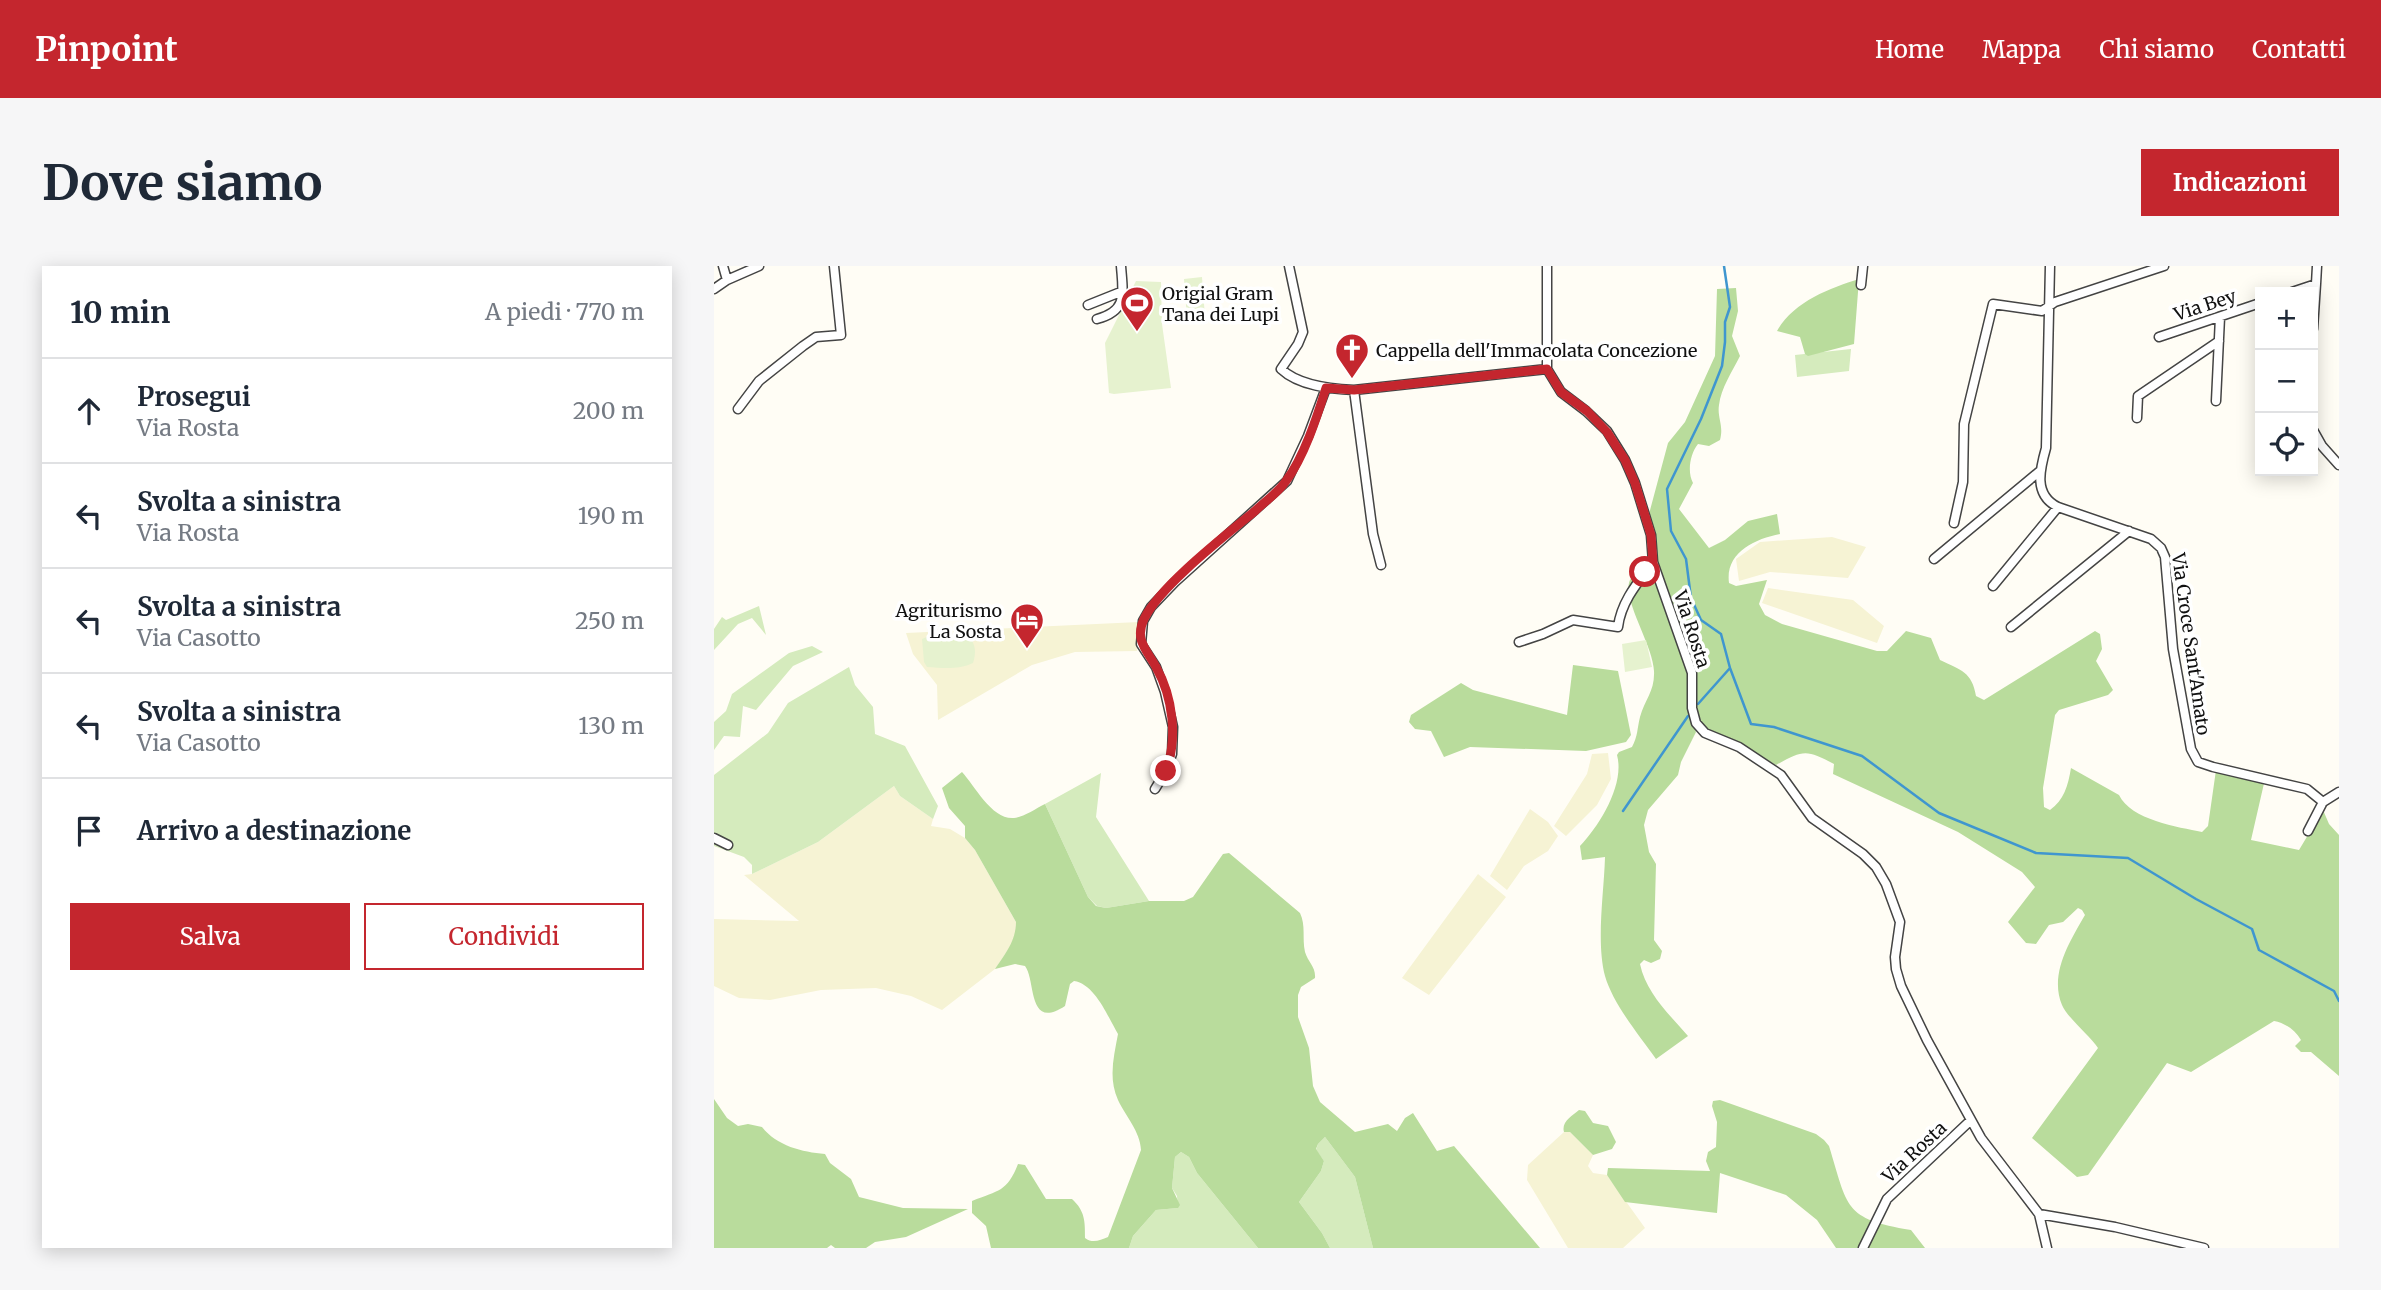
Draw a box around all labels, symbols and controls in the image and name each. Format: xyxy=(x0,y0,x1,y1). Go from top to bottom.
text: Pinpoint xyxy=(35,29,178,70)
text: Home xyxy=(1875,34,1944,65)
text: Mappa xyxy=(1982,34,2061,65)
text: Chi siamo xyxy=(2099,34,2214,65)
text: Contatti xyxy=(2252,34,2346,65)
button: Indicazioni xyxy=(2141,149,2339,216)
text: Dove siamo xyxy=(42,152,323,213)
place label: Origial Gram Tana dei Lupi xyxy=(1162,282,1279,326)
sports icon: Origial Gram Tana dei Lupi xyxy=(1118,284,1156,333)
street label: Via Bey xyxy=(2170,284,2239,326)
map controls xyxy=(2255,287,2318,476)
button: + xyxy=(2255,287,2318,350)
text: 10 min xyxy=(70,293,170,331)
text: A piedi · 770 m xyxy=(485,297,644,326)
church icon: Cappella dell'Immacolata Concezione xyxy=(1333,331,1371,380)
place label: Cappella dell'Immacolata Concezione xyxy=(1376,339,1697,362)
button: − xyxy=(2255,350,2318,413)
text: Prosegui xyxy=(137,380,251,413)
icon: ahead xyxy=(70,392,108,430)
text: 200 m xyxy=(573,396,644,425)
text: Via Rosta xyxy=(137,413,239,442)
button: locate xyxy=(2255,413,2318,476)
text: Svolta a sinistra xyxy=(137,485,341,518)
icon: left xyxy=(70,497,108,535)
text: 190 m xyxy=(578,501,644,530)
text: Via Rosta xyxy=(137,518,239,547)
street label: Via Croce Sant'Amato xyxy=(2167,550,2215,737)
route start xyxy=(1629,556,1660,587)
street label: Via Rosta xyxy=(1668,586,1715,671)
text: Svolta a sinistra xyxy=(137,590,341,623)
place label: Agriturismo La Sosta xyxy=(894,599,1002,643)
hotel icon: Agriturismo La Sosta xyxy=(1008,601,1046,650)
icon: left xyxy=(70,602,108,640)
text: 250 m xyxy=(575,606,644,635)
text: Via Casotto xyxy=(137,623,261,652)
text: Svolta a sinistra xyxy=(137,695,341,728)
icon: left xyxy=(70,707,108,745)
text: 130 m xyxy=(578,711,644,740)
text: Via Casotto xyxy=(137,728,261,757)
route end xyxy=(1150,755,1181,786)
icon: arrive xyxy=(70,812,108,850)
text: Arrivo a destinazione xyxy=(137,814,411,847)
button: Salva xyxy=(70,903,350,970)
button: Condividi xyxy=(364,903,644,970)
street label: Via Rosta xyxy=(1876,1116,1951,1188)

